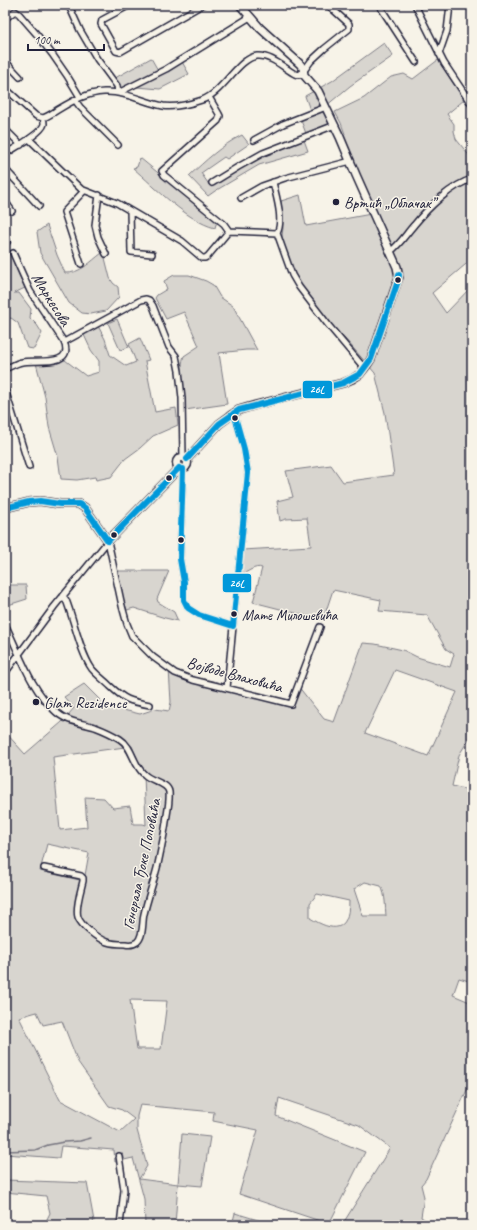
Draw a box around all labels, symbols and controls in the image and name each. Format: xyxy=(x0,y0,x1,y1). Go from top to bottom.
scale bar xyxy=(28,26,104,52)
text: 100 m xyxy=(34,32,61,48)
place label: Вртић „Облачак” xyxy=(344,193,439,213)
marker: Вртић „Облачак” xyxy=(331,197,341,207)
street label: Маркесова xyxy=(27,269,76,331)
unlabelled marker xyxy=(393,275,403,285)
line badge: 26L xyxy=(302,380,333,399)
text: 26L xyxy=(310,382,326,396)
unlabelled marker xyxy=(230,413,240,423)
unlabelled marker xyxy=(164,473,174,483)
unlabelled marker xyxy=(109,530,119,540)
unlabelled marker xyxy=(176,535,186,545)
line badge: 26L xyxy=(222,573,252,593)
text: 26L xyxy=(230,576,246,590)
place label: Мате Милошевића xyxy=(242,606,339,625)
marker: Мате Милошевића xyxy=(229,609,239,619)
street label: Војводе Влаховића xyxy=(185,653,286,698)
place label: Glam Rezidence xyxy=(44,693,128,713)
marker: Glam Rezidence xyxy=(31,697,41,707)
street label: Генерала Ђоке Поповића xyxy=(118,796,166,932)

